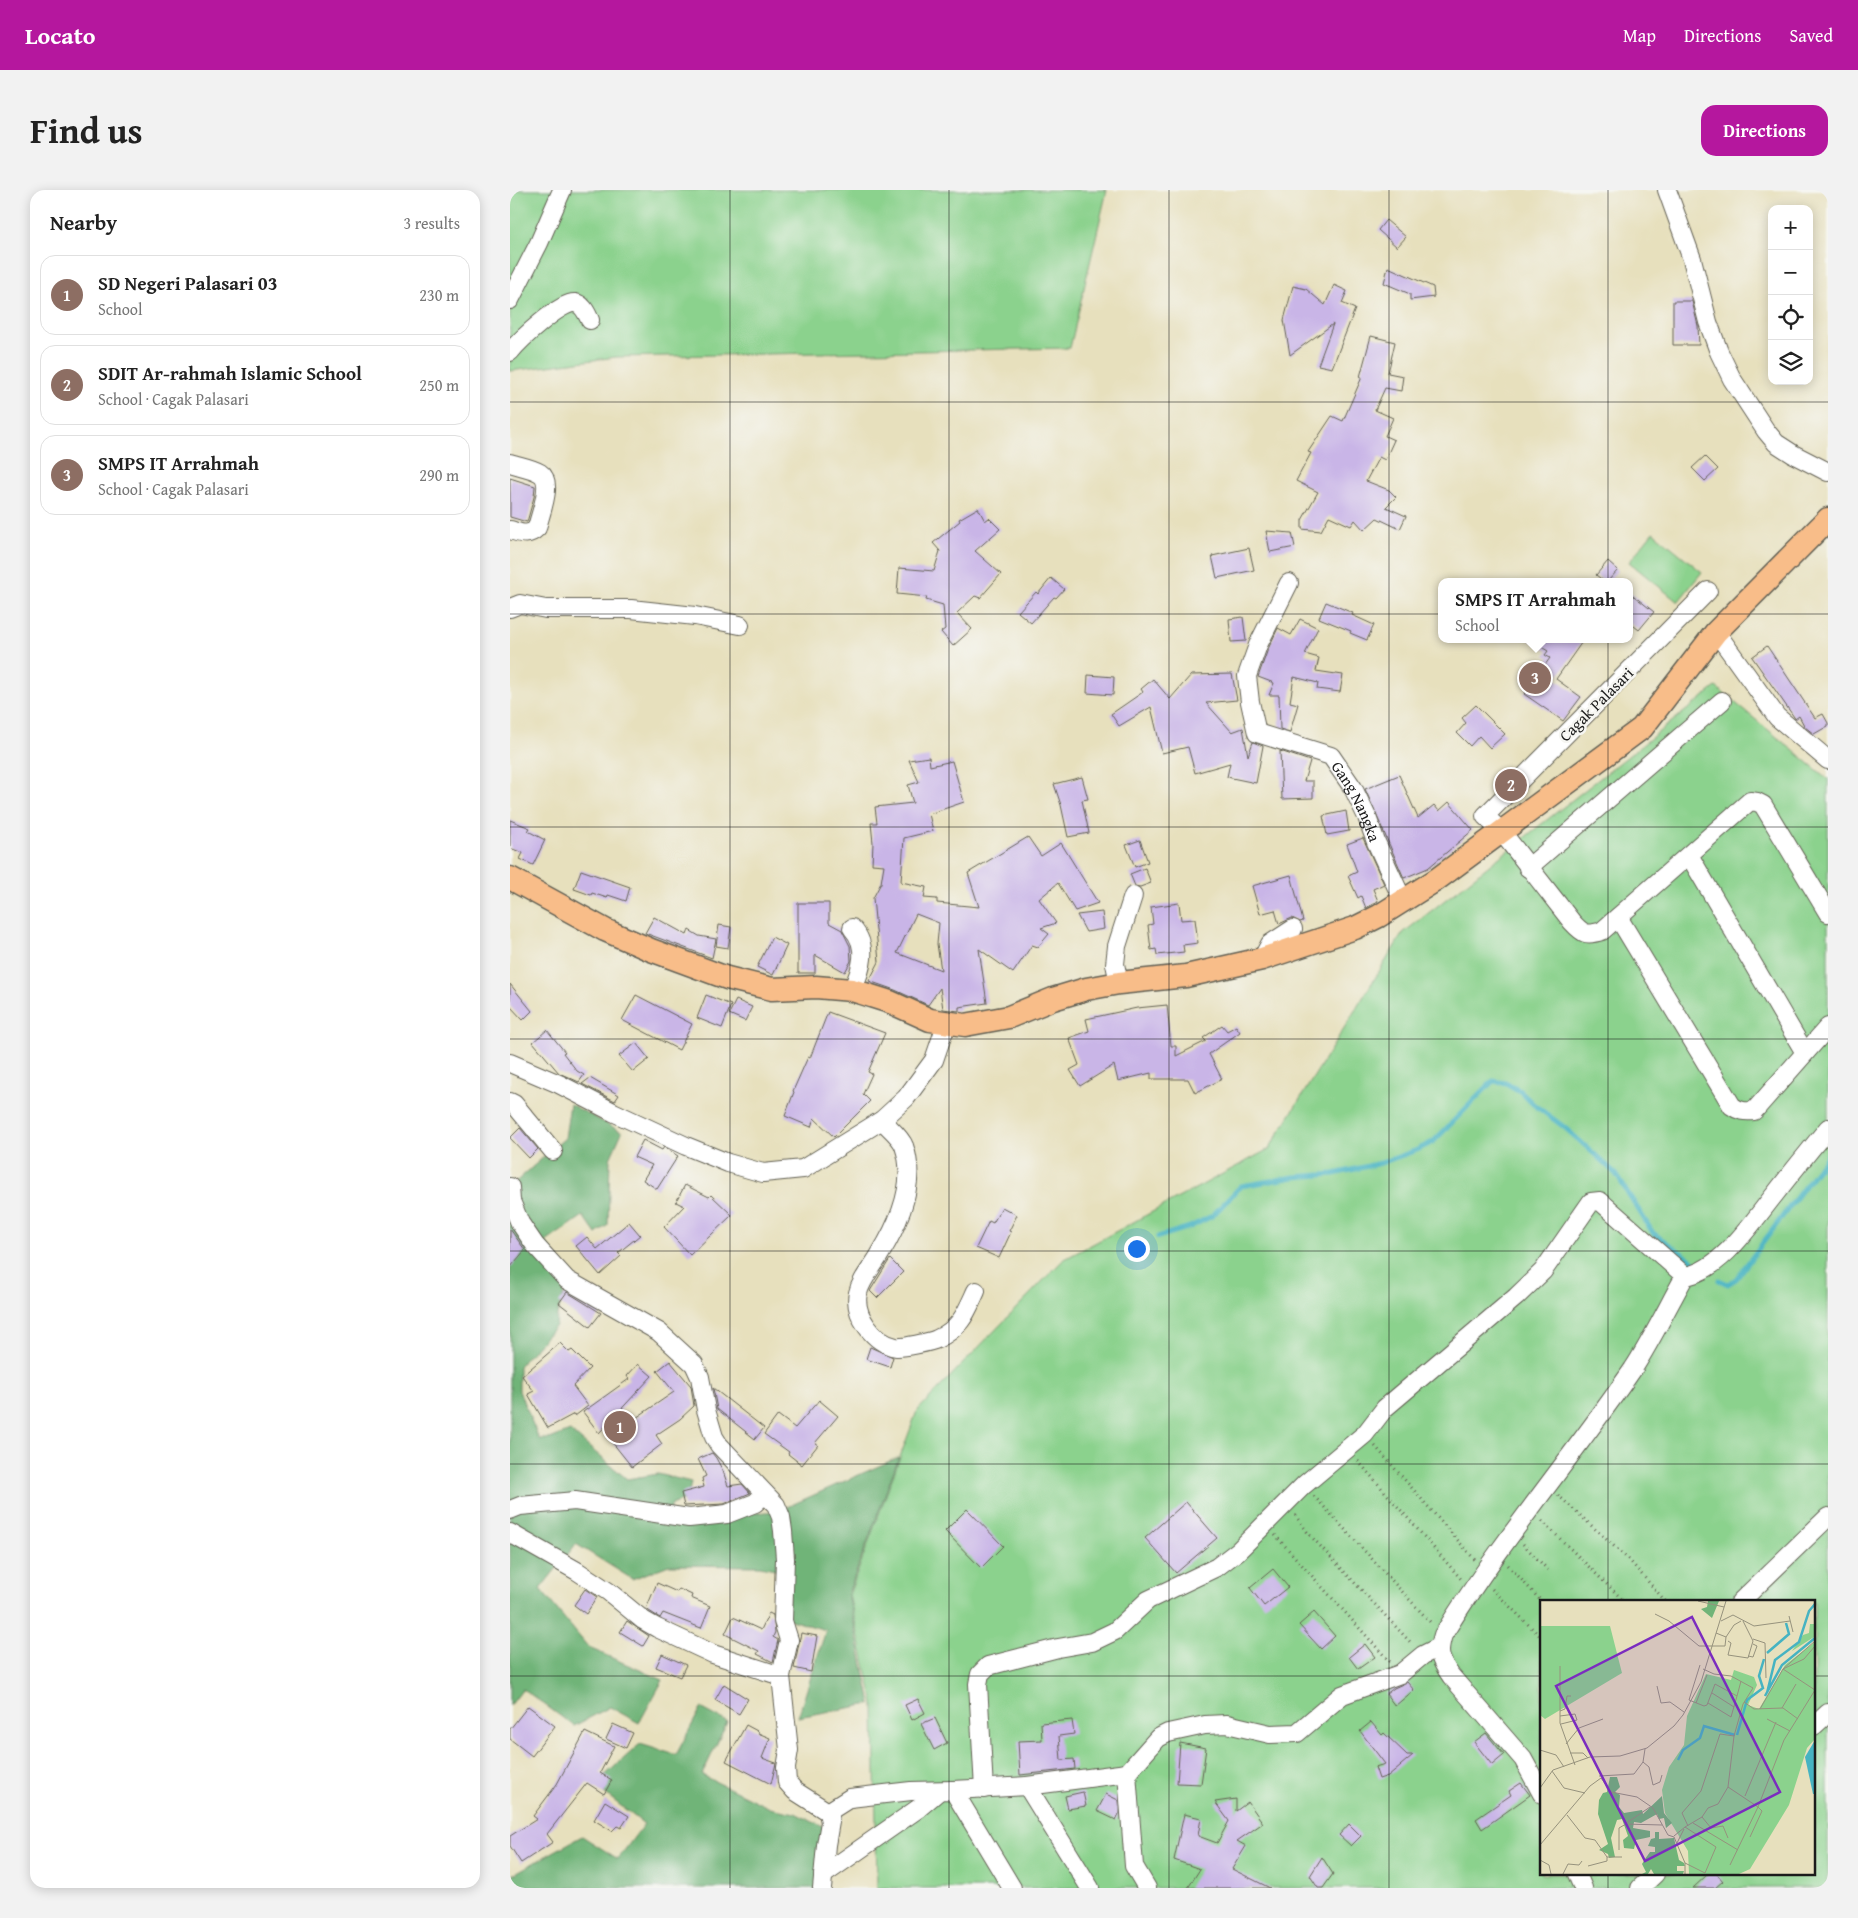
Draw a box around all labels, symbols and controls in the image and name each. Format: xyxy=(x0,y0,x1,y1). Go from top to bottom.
text: Locato xyxy=(25,18,96,53)
text: Map xyxy=(1623,22,1656,49)
text: Directions xyxy=(1684,22,1761,49)
text: Saved xyxy=(1789,22,1833,49)
text: Find us xyxy=(30,105,143,156)
button: Directions xyxy=(1701,105,1828,156)
map controls xyxy=(1768,205,1813,385)
button: + xyxy=(1768,205,1813,250)
text: Nearby xyxy=(50,207,117,238)
text: 3 results xyxy=(403,211,460,235)
button: − xyxy=(1768,250,1813,295)
text: SD Negeri Palasari 03 xyxy=(98,269,278,297)
text: 1 xyxy=(63,283,71,307)
text: 230 m xyxy=(419,283,459,307)
button: locate xyxy=(1768,295,1813,340)
text: School xyxy=(98,297,142,321)
button: layers xyxy=(1768,340,1813,385)
text: SDIT Ar-rahmah Islamic School xyxy=(98,359,362,387)
text: 2 xyxy=(63,373,71,397)
text: 250 m xyxy=(419,373,459,397)
text: School · Cagak Palasari xyxy=(98,387,249,411)
text: SMPS IT Arrahmah xyxy=(98,449,259,477)
text: 3 xyxy=(63,463,71,487)
text: 290 m xyxy=(419,463,459,487)
text: School · Cagak Palasari xyxy=(98,477,249,501)
popup xyxy=(1438,578,1633,643)
text: SMPS IT Arrahmah xyxy=(1455,585,1616,613)
text: School xyxy=(1455,613,1499,637)
pin: 3 xyxy=(1519,659,1551,697)
street label: Cagak Palasari xyxy=(1553,661,1639,747)
street label: Gang Nangka xyxy=(1326,756,1387,845)
pin: 2 xyxy=(1495,766,1527,804)
your location xyxy=(1124,1236,1150,1262)
pin: 1 xyxy=(604,1408,636,1446)
inset map xyxy=(1540,1600,1816,1876)

